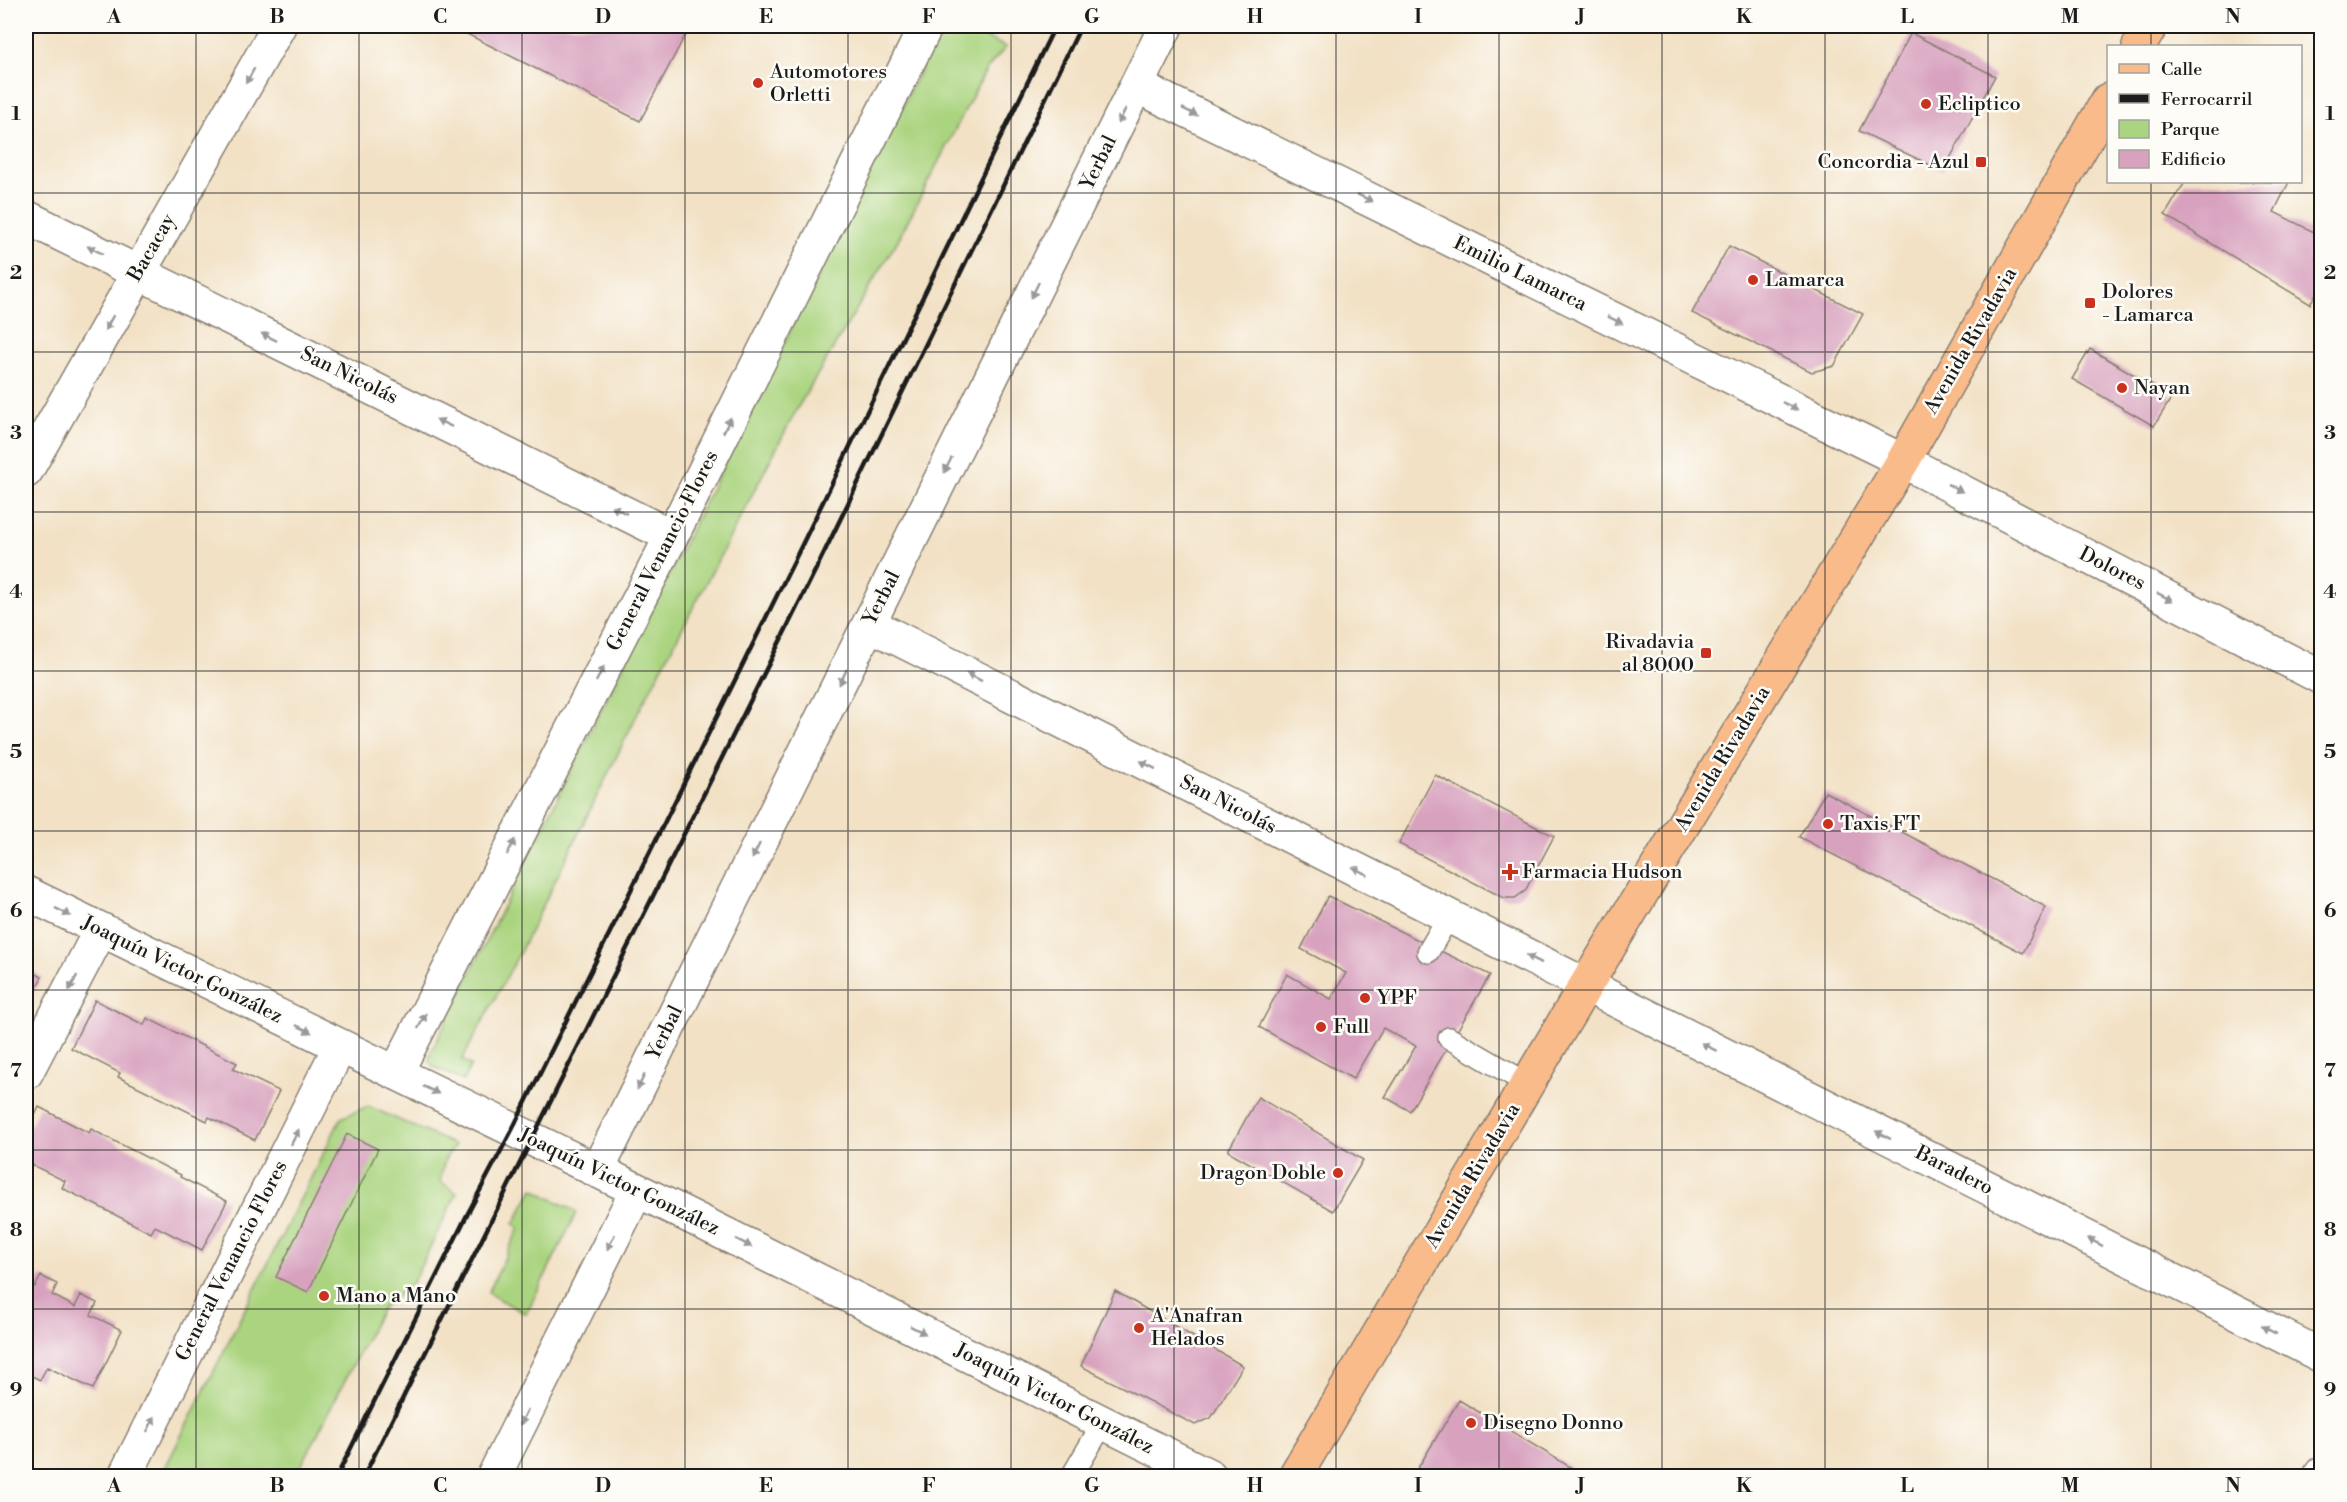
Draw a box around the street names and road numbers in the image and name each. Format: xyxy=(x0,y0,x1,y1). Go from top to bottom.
street label: Yerbal xyxy=(1075,132,1123,195)
street label: Bacacay xyxy=(122,209,182,287)
street label: Emilio Lamarca xyxy=(1449,231,1592,317)
street label: Avenida Rivadavia xyxy=(1918,263,2024,420)
street label: San Nicolás xyxy=(296,342,402,410)
street label: General Venancio Flores xyxy=(601,446,725,656)
street label: Dolores xyxy=(2075,542,2149,596)
street label: Yerbal xyxy=(857,567,906,630)
street label: Avenida Rivadavia xyxy=(1669,681,1777,837)
street label: San Nicolás xyxy=(1175,770,1281,840)
street label: Joaquín Victor González xyxy=(77,910,286,1030)
street label: Yerbal xyxy=(641,1002,689,1065)
street label: Avenida Rivadavia xyxy=(1419,1098,1527,1254)
street label: Joaquín Victor González xyxy=(514,1122,723,1242)
street label: Baradero xyxy=(1910,1140,1997,1201)
street label: General Venancio Flores xyxy=(170,1156,294,1366)
street label: Joaquín Victor González xyxy=(949,1337,1158,1460)

